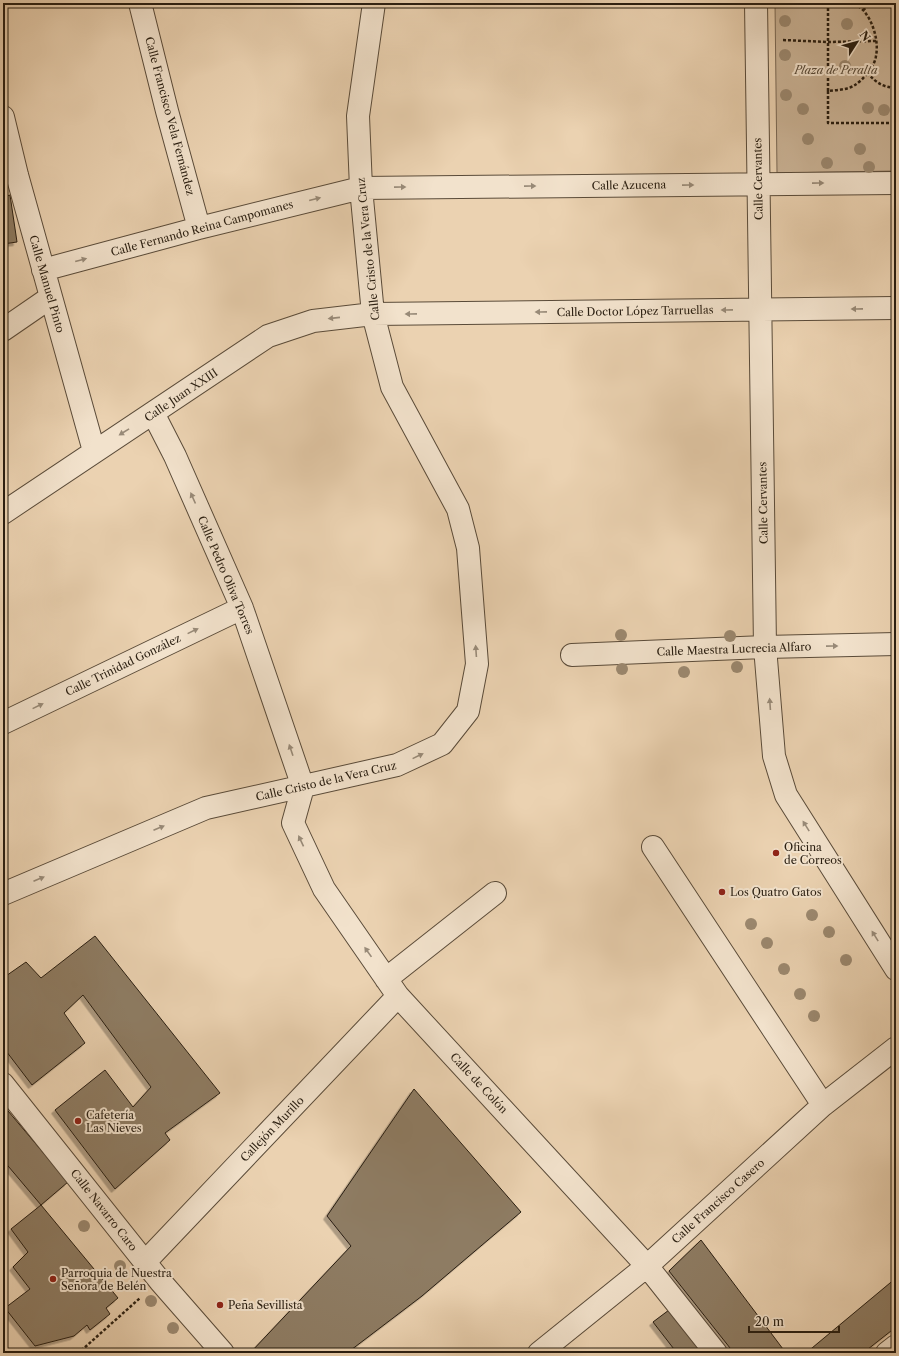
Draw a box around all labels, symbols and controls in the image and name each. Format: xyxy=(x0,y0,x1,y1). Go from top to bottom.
north arrow xyxy=(837,22,877,62)
text: N xyxy=(857,28,874,44)
street label: Calle Francisco Vela Fernández xyxy=(142,35,198,197)
park label: Plaza de Peralta xyxy=(793,63,878,77)
street label: Calle Cervantes xyxy=(750,138,766,220)
street label: Calle Cristo de la Vera Cruz xyxy=(353,176,382,321)
street label: Calle Azucena xyxy=(592,177,667,193)
one-way arrow xyxy=(812,180,824,187)
one-way arrow xyxy=(682,182,695,188)
one-way arrow xyxy=(524,183,537,189)
one-way arrow xyxy=(394,184,407,190)
one-way arrow xyxy=(309,196,321,202)
street label: Calle Fernando Reina Campomanes xyxy=(109,197,295,259)
street label: Calle Manuel Pinto xyxy=(26,234,68,335)
one-way arrow xyxy=(75,257,87,263)
street label: Calle Doctor López Tarruellas xyxy=(556,303,714,319)
one-way arrow xyxy=(851,305,863,312)
one-way arrow xyxy=(720,307,733,313)
one-way arrow xyxy=(534,309,547,315)
one-way arrow xyxy=(404,311,417,317)
one-way arrow xyxy=(328,315,340,322)
street label: Calle Juan XXIII xyxy=(142,365,220,425)
one-way arrow xyxy=(119,428,129,436)
street label: Calle Cervantes xyxy=(755,462,771,544)
one-way arrow xyxy=(190,492,196,504)
street label: Calle Pedro Oliva Torres xyxy=(195,514,257,637)
one-way arrow xyxy=(188,628,199,634)
street label: Calle Trinidad González xyxy=(63,631,183,699)
street label: Calle Maestra Lucrecia Alfaro xyxy=(656,639,812,659)
one-way arrow xyxy=(826,643,839,649)
one-way arrow xyxy=(472,645,479,657)
one-way arrow xyxy=(766,698,773,710)
one-way arrow xyxy=(32,703,44,709)
one-way arrow xyxy=(287,744,293,756)
one-way arrow xyxy=(412,753,423,759)
street label: Calle Cristo de la Vera Cruz xyxy=(254,758,398,804)
one-way arrow xyxy=(802,820,809,832)
one-way arrow xyxy=(153,825,164,831)
one-way arrow xyxy=(298,836,304,847)
place label: Oficina de Correos xyxy=(784,840,842,867)
marker: Oficina de Correos xyxy=(771,848,781,858)
one-way arrow xyxy=(33,875,45,881)
place label: Los Quatro Gatos xyxy=(730,885,822,899)
marker: Los Quatro Gatos xyxy=(717,887,727,897)
one-way arrow xyxy=(871,931,879,941)
one-way arrow xyxy=(364,947,372,958)
street label: Calle de Colón xyxy=(447,1050,511,1116)
street label: Callejón Murillo xyxy=(237,1093,307,1165)
place label: Cafetería Las Nieves xyxy=(86,1108,142,1135)
marker: Cafetería Las Nieves xyxy=(73,1116,83,1126)
street label: Calle Francisco Casero xyxy=(669,1155,768,1246)
street label: Calle Navarro Caro xyxy=(68,1166,140,1254)
place label: Parroquia de Nuestra Señora de Belén xyxy=(61,1266,172,1293)
marker: Parroquia de Nuestra Señora de Belén xyxy=(48,1274,58,1284)
place label: Peña Sevillista xyxy=(228,1298,303,1312)
marker: Peña Sevillista xyxy=(215,1300,225,1310)
scale bar xyxy=(749,1308,839,1334)
text: 20 m xyxy=(755,1314,784,1329)

